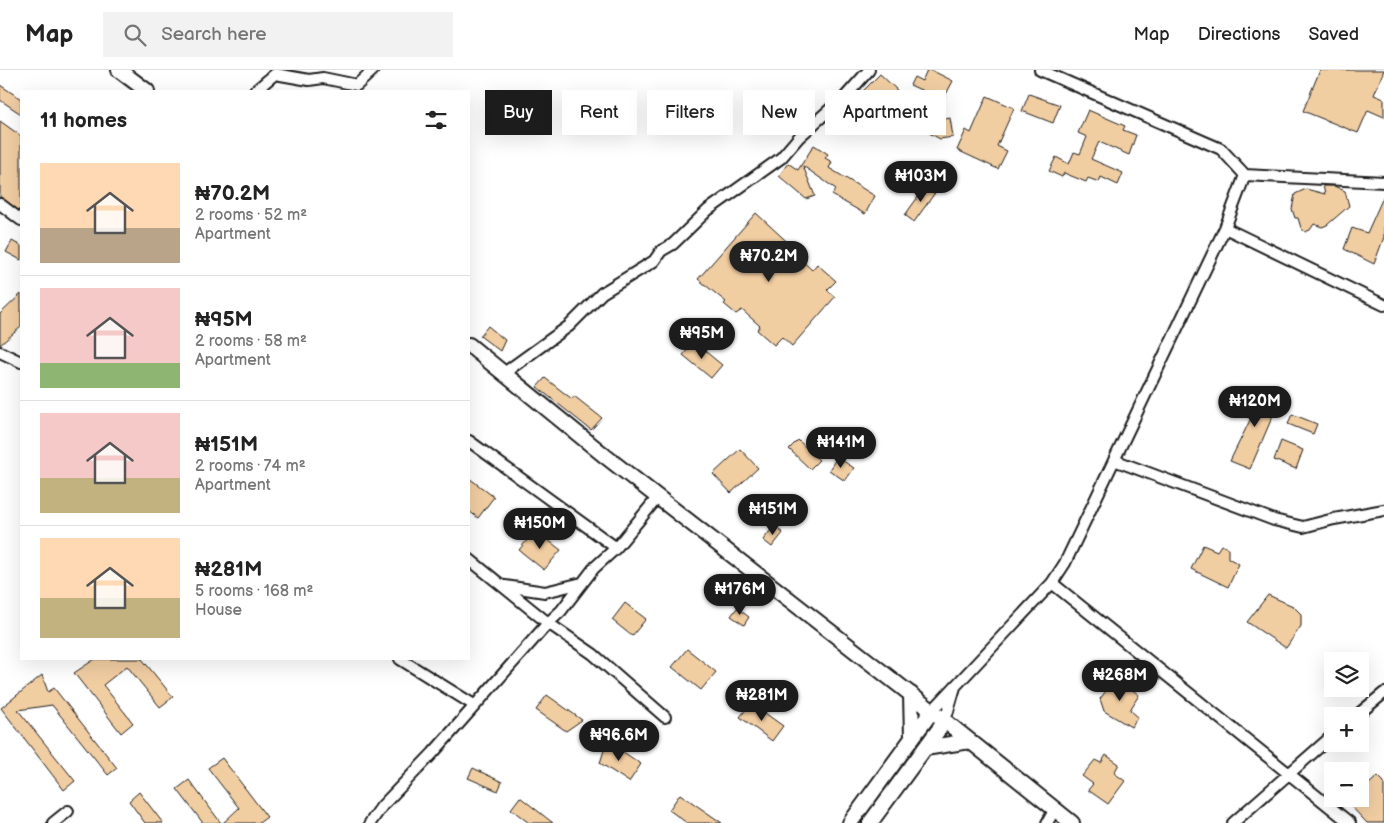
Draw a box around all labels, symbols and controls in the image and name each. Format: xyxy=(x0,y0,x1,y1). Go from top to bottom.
search box xyxy=(103,12,453,57)
text: Map xyxy=(25,20,73,49)
icon: search xyxy=(121,21,149,49)
text: Search here xyxy=(161,23,267,46)
text: Map xyxy=(1134,24,1170,45)
text: Directions xyxy=(1198,24,1280,45)
text: Saved xyxy=(1308,24,1359,45)
chip: Buy xyxy=(485,90,552,135)
chip: Rent xyxy=(562,90,637,135)
chip: Filters xyxy=(647,90,733,135)
chip: New xyxy=(743,90,815,135)
chip: Apartment xyxy=(825,90,946,135)
icon: filters xyxy=(422,106,450,134)
text: 11 homes xyxy=(40,108,127,133)
pin: ₦103M xyxy=(886,160,956,203)
text: ₦103M xyxy=(895,167,947,186)
text: ₦70.2M xyxy=(195,181,270,206)
icon: home xyxy=(80,183,140,243)
text: 2 rooms · 52 m² xyxy=(195,206,307,225)
text: Apartment xyxy=(195,225,271,244)
pin: ₦70.2M xyxy=(728,240,810,283)
text: ₦70.2M xyxy=(740,247,798,266)
text: ₦95M xyxy=(195,307,253,332)
icon: home xyxy=(80,308,140,368)
pin: ₦95M xyxy=(672,318,732,360)
text: ₦95M xyxy=(680,324,724,343)
text: 2 rooms · 58 m² xyxy=(195,332,307,351)
text: Apartment xyxy=(195,351,271,370)
pin: ₦120M xyxy=(1220,386,1290,428)
text: ₦120M xyxy=(1229,392,1281,411)
pin: ₦141M xyxy=(806,426,876,469)
text: ₦151M xyxy=(195,432,258,457)
icon: home xyxy=(80,433,140,493)
text: ₦141M xyxy=(817,433,865,452)
text: 2 rooms · 74 m² xyxy=(195,457,306,476)
text: Apartment xyxy=(195,476,271,495)
pin: ₦151M xyxy=(738,494,808,536)
text: ₦151M xyxy=(749,500,797,519)
pin: ₦150M xyxy=(505,508,575,550)
text: ₦150M xyxy=(514,514,566,533)
text: ₦281M xyxy=(195,557,262,582)
icon: home xyxy=(80,558,140,618)
pin: ₦176M xyxy=(705,574,775,616)
text: ₦176M xyxy=(715,580,765,599)
text: 5 rooms · 168 m² xyxy=(195,582,313,601)
text: House xyxy=(195,601,242,620)
map controls xyxy=(1324,652,1369,807)
button: layers xyxy=(1324,652,1369,697)
pin: ₦268M xyxy=(1085,660,1155,702)
text: ₦268M xyxy=(1093,666,1147,685)
pin: ₦281M xyxy=(727,680,797,722)
text: ₦281M xyxy=(736,686,788,705)
button: + xyxy=(1324,707,1369,752)
pin: ₦96.6M xyxy=(578,720,660,762)
text: ₦96.6M xyxy=(590,726,648,745)
button: − xyxy=(1324,762,1369,807)

